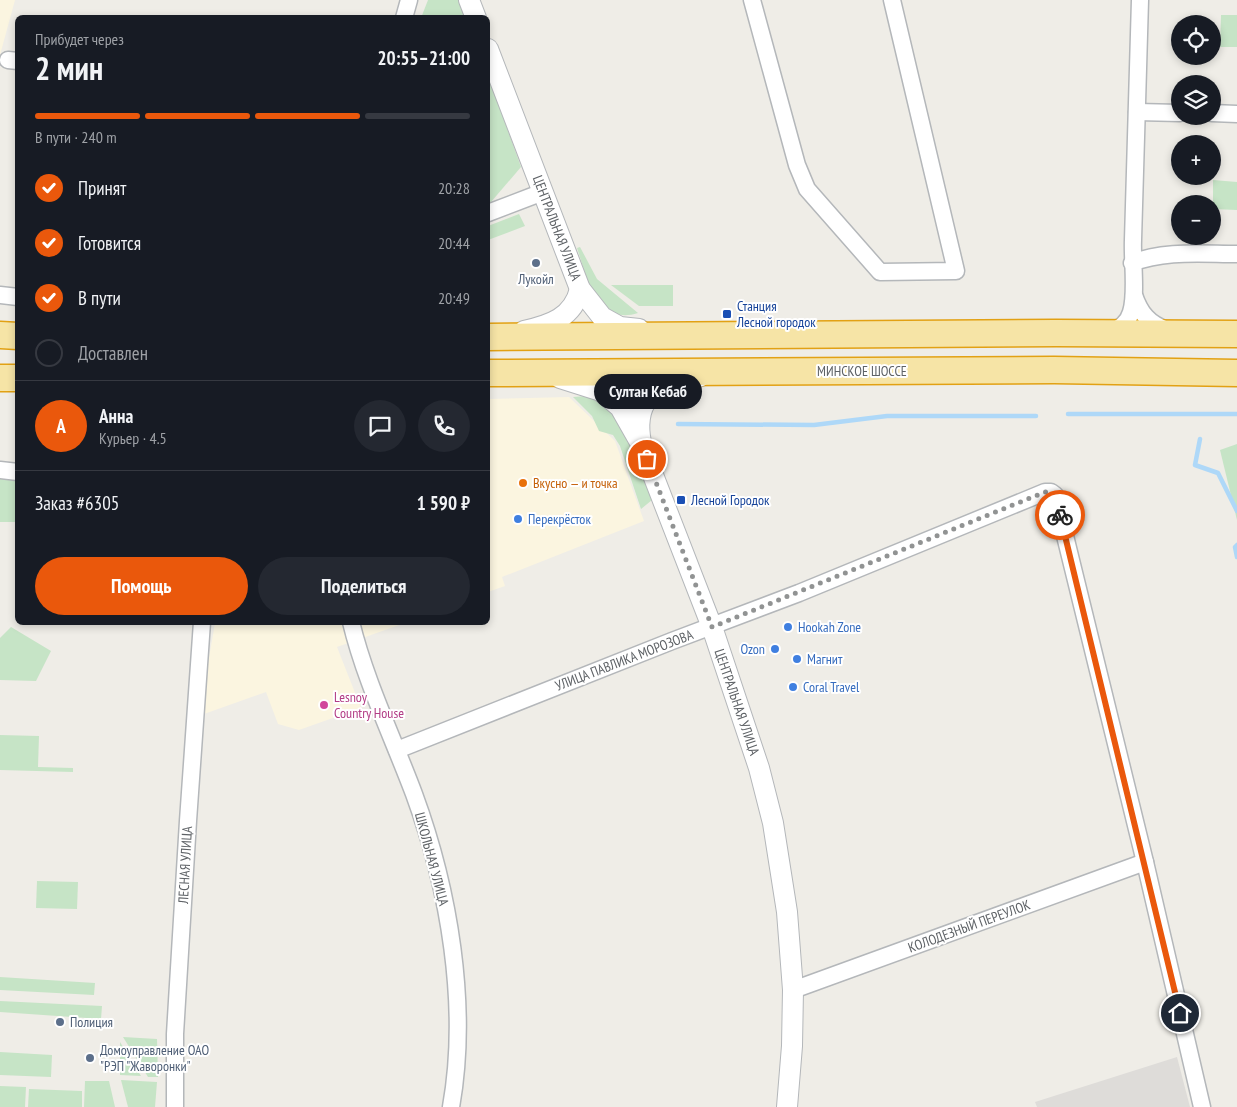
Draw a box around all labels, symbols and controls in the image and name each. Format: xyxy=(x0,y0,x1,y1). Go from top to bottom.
map controls xyxy=(1171,15,1221,245)
button: locate xyxy=(1171,15,1221,65)
text: Прибудет через xyxy=(35,29,124,49)
text: 20:55–21:00 xyxy=(377,46,470,70)
text: 2 мин xyxy=(35,47,103,89)
button: layers xyxy=(1171,75,1221,125)
text: В пути · 240 m xyxy=(35,127,117,147)
button: + xyxy=(1171,135,1221,185)
street label: ЦЕНТРАЛЬНАЯ УЛИЦА xyxy=(529,173,585,284)
icon: check xyxy=(35,174,63,202)
text: Принят xyxy=(78,176,126,200)
text: 20:28 xyxy=(438,178,470,198)
button: − xyxy=(1171,195,1221,245)
icon: check xyxy=(35,229,63,257)
text: Готовится xyxy=(78,231,141,255)
text: 20:44 xyxy=(438,233,470,253)
marker: Лукойл xyxy=(530,257,542,269)
place label: Лукойл xyxy=(517,270,554,288)
icon: check xyxy=(35,284,63,312)
text: В пути xyxy=(78,286,121,310)
text: 20:49 xyxy=(438,288,470,308)
place label: Станция Лесной городок xyxy=(736,297,816,331)
marker: Станция Лесной городок xyxy=(721,308,733,320)
text: Доставлен xyxy=(78,341,148,365)
street label: МИНСКОЕ ШОССЕ xyxy=(817,362,907,380)
callout: Султан Кебаб xyxy=(593,374,701,409)
text: Султан Кебаб xyxy=(609,381,687,401)
button: chat xyxy=(354,400,406,452)
button: phone xyxy=(418,400,470,452)
text: Анна xyxy=(99,404,133,428)
text: А xyxy=(56,414,66,438)
text: Курьер · 4.5 xyxy=(99,428,167,448)
pin xyxy=(626,438,668,480)
icon: bag xyxy=(633,445,661,473)
place label: Вкусно — и точка xyxy=(533,474,618,492)
marker: Вкусно — и точка xyxy=(517,477,529,489)
courier xyxy=(1035,490,1085,540)
text: Заказ #6305 xyxy=(35,491,119,515)
text: 1 590 ₽ xyxy=(417,491,470,515)
place label: Лесной Городок xyxy=(690,491,770,509)
marker: Лесной Городок xyxy=(675,494,687,506)
icon: bike xyxy=(1046,501,1074,529)
place label: Перекрёсток xyxy=(528,510,591,528)
marker: Перекрёсток xyxy=(512,513,524,525)
button: Помощь xyxy=(35,557,248,615)
button: Поделиться xyxy=(258,557,470,615)
place label: Hookah Zone xyxy=(798,618,861,636)
marker: Hookah Zone xyxy=(782,621,794,633)
street label: УЛИЦА ПАВЛИКА МОРОЗОВА xyxy=(552,625,696,695)
place label: Ozon xyxy=(740,640,765,658)
marker: Ozon xyxy=(769,643,781,655)
street label: ЦЕНТРАЛЬНАЯ УЛИЦА xyxy=(710,646,764,758)
place label: Магнит xyxy=(807,650,843,668)
marker: Магнит xyxy=(791,653,803,665)
place label: Coral Travel xyxy=(803,678,860,696)
marker: Coral Travel xyxy=(787,681,799,693)
place label: Lesnoy Country House xyxy=(334,688,404,722)
marker: Lesnoy Country House xyxy=(318,699,330,711)
street label: ШКОЛЬНАЯ УЛИЦА xyxy=(411,810,453,908)
street label: ЛЕСНАЯ УЛИЦА xyxy=(174,825,196,905)
street label: КОЛОДЕЗНЫЙ ПЕРЕУЛОК xyxy=(905,896,1033,956)
pin xyxy=(1159,992,1201,1034)
icon: home xyxy=(1166,999,1194,1027)
place label: Полиция xyxy=(70,1013,113,1031)
marker: Полиция xyxy=(54,1016,66,1028)
place label: Домоуправление ОАО "РЭП "Жаворонки" xyxy=(100,1041,209,1075)
marker: Домоуправление ОАО "РЭП "Жаворонки" xyxy=(84,1052,96,1064)

